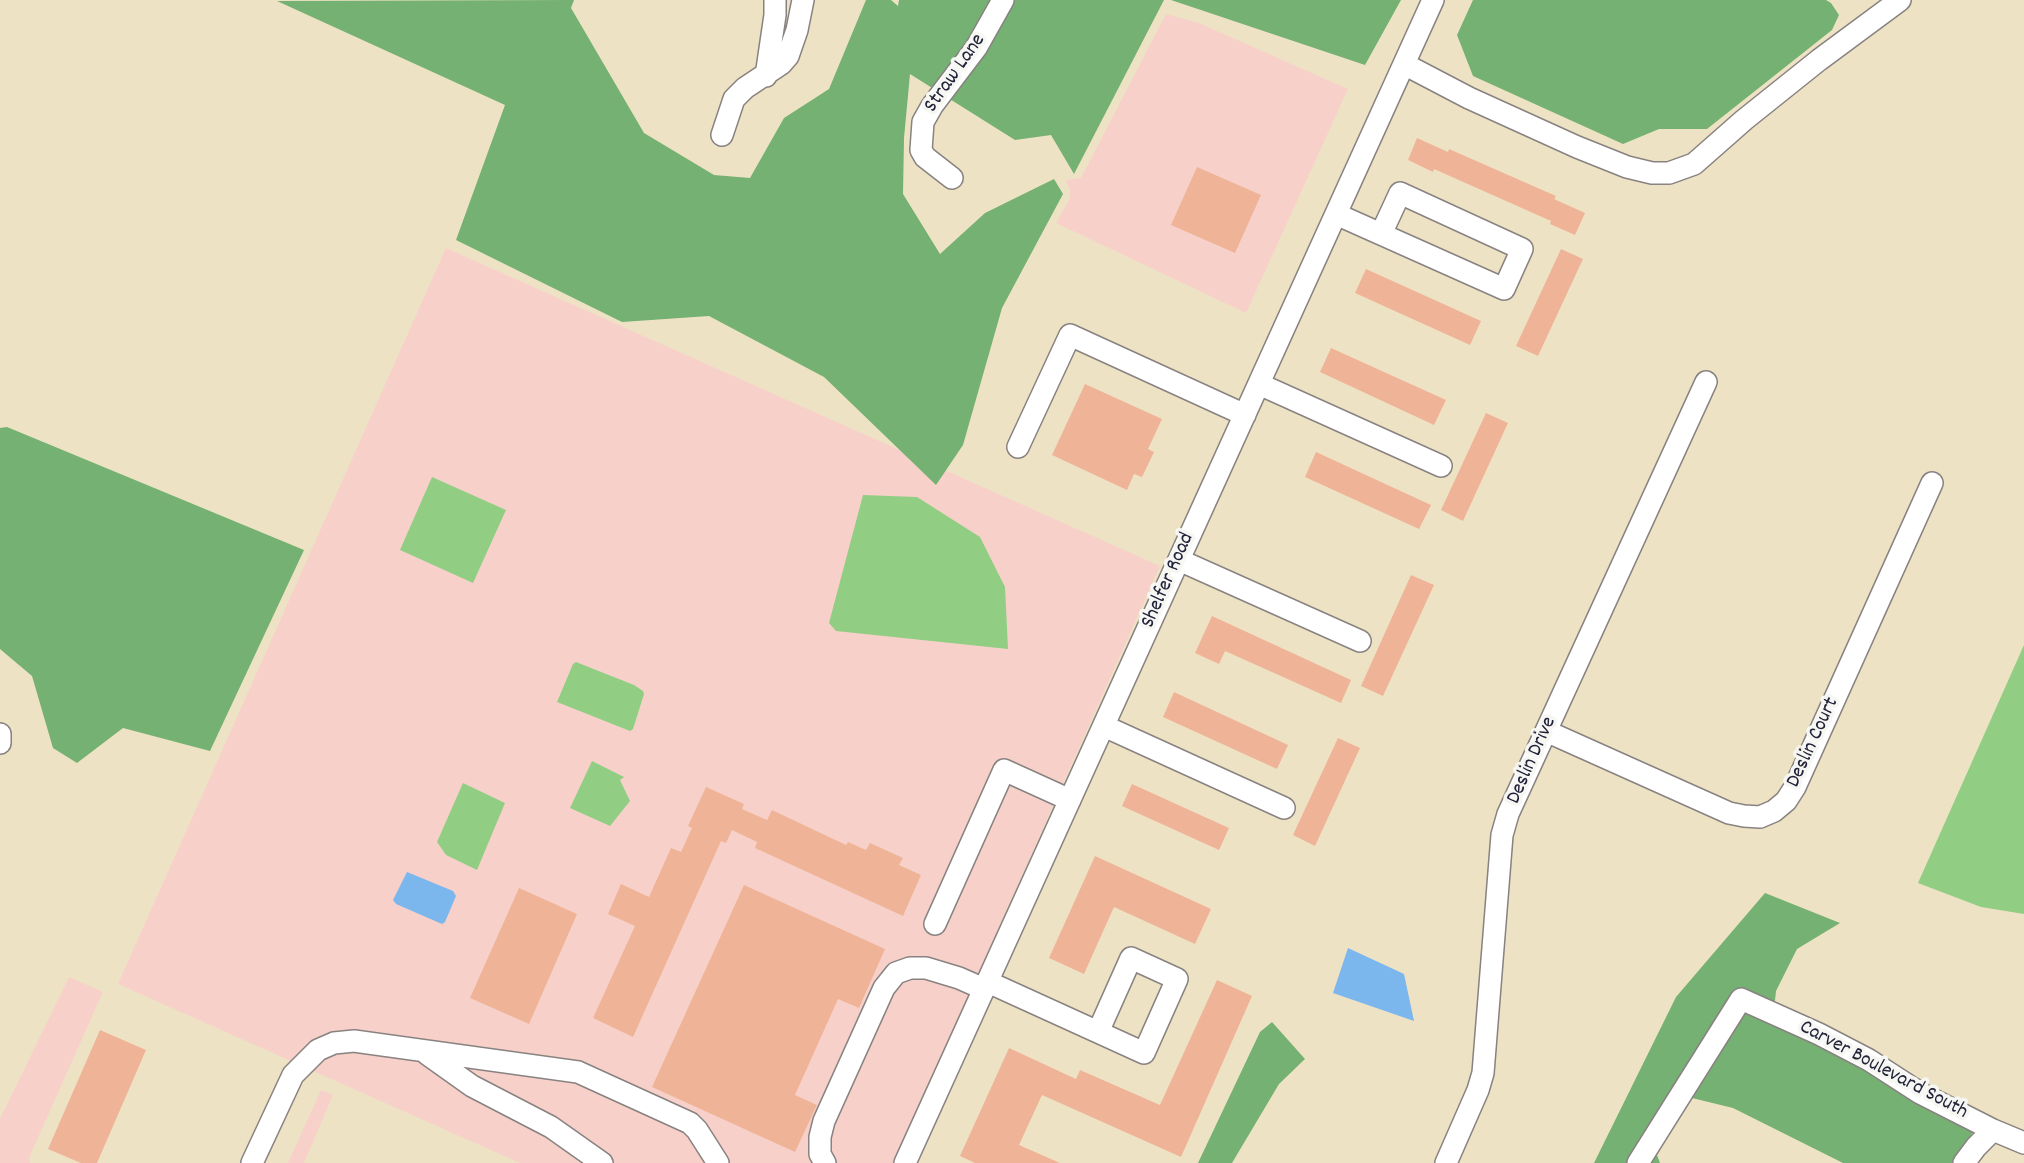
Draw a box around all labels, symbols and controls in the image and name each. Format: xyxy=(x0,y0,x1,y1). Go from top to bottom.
street label: Straw Lane xyxy=(920,30,992,118)
street label: Shelfer Road xyxy=(1137,529,1201,633)
street label: Deslin Court xyxy=(1782,694,1846,792)
street label: Deslin Drive xyxy=(1503,714,1563,808)
street label: Carver Boulevard South xyxy=(1794,1016,1972,1126)

